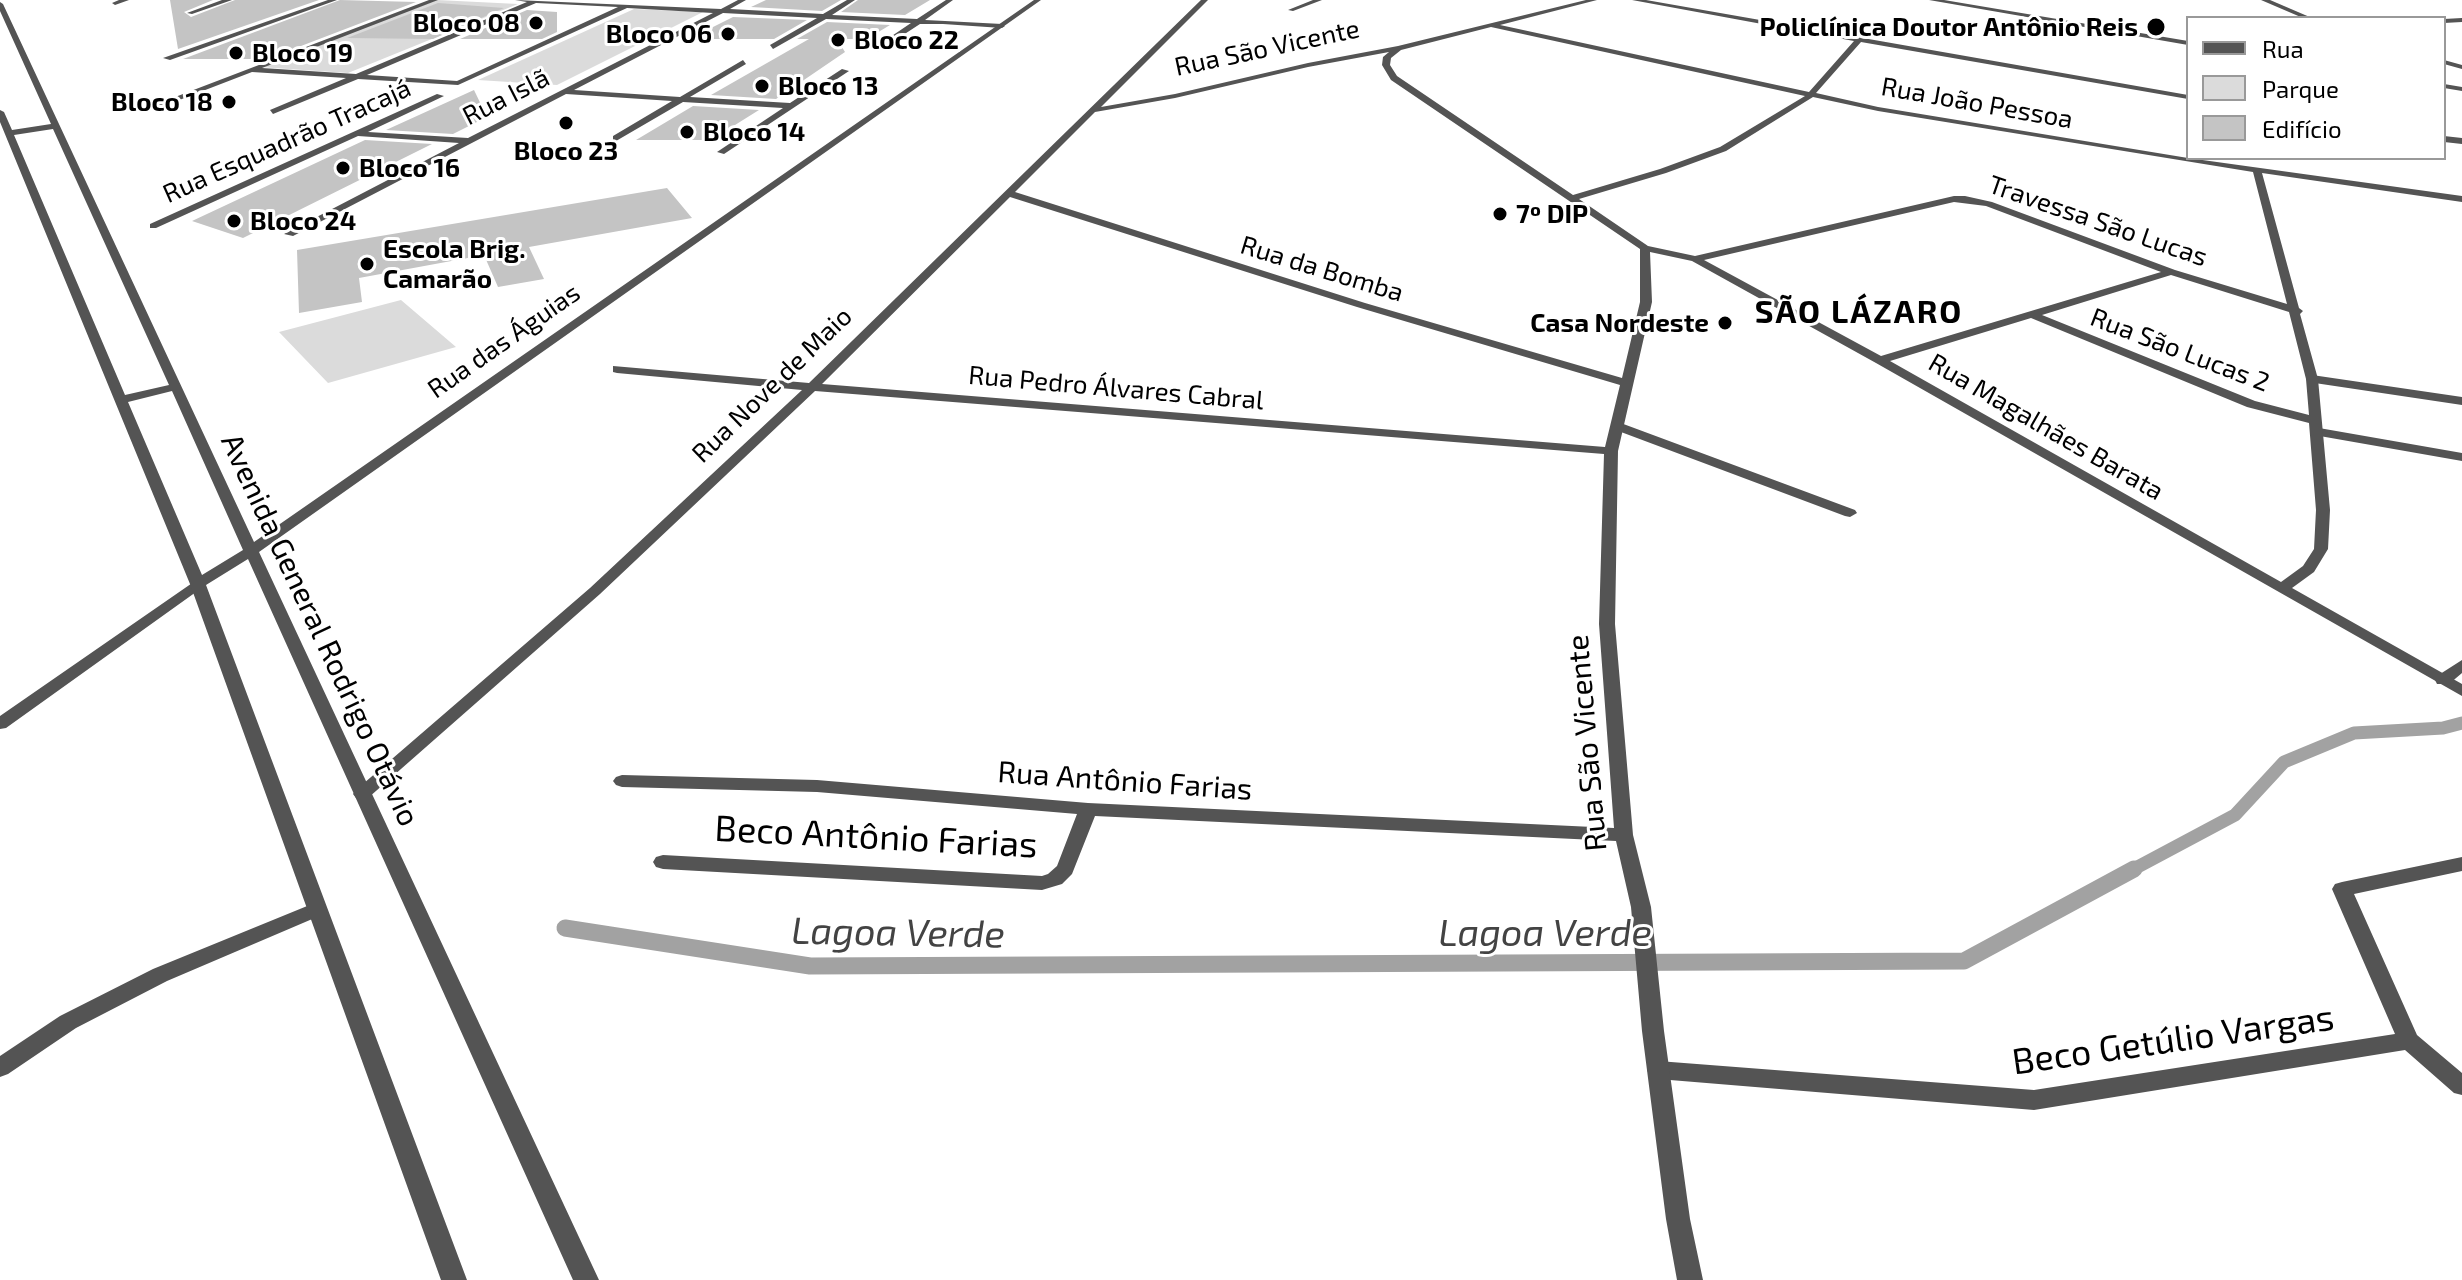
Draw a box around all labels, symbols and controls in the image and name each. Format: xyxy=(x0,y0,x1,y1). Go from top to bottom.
place label: Bloco 08 xyxy=(413,7,520,39)
place label: Policlínica Doutor Antônio Reis xyxy=(1760,11,2138,43)
street label: Rua São Vicente xyxy=(1172,13,1362,83)
marker: Bloco 08 xyxy=(527,14,545,32)
marker: Policlínica Doutor Antônio Reis xyxy=(2145,16,2167,38)
legend xyxy=(2186,16,2446,160)
place label: Bloco 06 xyxy=(606,18,712,50)
place label: Bloco 22 xyxy=(854,24,959,56)
marker: Bloco 06 xyxy=(719,25,737,43)
marker: Bloco 22 xyxy=(829,31,847,49)
text: Rua xyxy=(2262,34,2304,63)
place label: Bloco 19 xyxy=(252,37,353,69)
marker: Bloco 19 xyxy=(227,44,245,62)
street label: Rua Islã xyxy=(457,62,555,132)
place label: Bloco 13 xyxy=(778,70,879,102)
street label: Rua João Pessoa xyxy=(1879,71,2075,135)
street label: Rua Esquadrão Tracajá xyxy=(158,72,416,210)
text: Parque xyxy=(2262,74,2339,103)
marker: Bloco 13 xyxy=(753,77,771,95)
place label: Bloco 18 xyxy=(111,86,213,118)
marker: Bloco 18 xyxy=(220,93,238,111)
marker: Bloco 23 xyxy=(557,114,575,132)
text: Edifício xyxy=(2262,114,2342,143)
place label: Bloco 14 xyxy=(703,116,805,148)
marker: Bloco 14 xyxy=(678,123,696,141)
place label: Bloco 23 xyxy=(514,135,618,167)
place label: Bloco 16 xyxy=(359,152,460,184)
marker: Bloco 16 xyxy=(334,159,352,177)
street label: Travessa São Lucas xyxy=(1985,169,2211,273)
place label: 7º DIP xyxy=(1516,198,1588,230)
place label: Bloco 24 xyxy=(250,205,356,237)
marker: 7º DIP xyxy=(1491,205,1509,223)
marker: Bloco 24 xyxy=(225,212,243,230)
street label: Rua da Bomba xyxy=(1237,229,1407,309)
place label: Escola Brig. Camarão xyxy=(383,233,526,294)
marker: Escola Brig. Camarão xyxy=(358,255,376,273)
street label: Rua das Águias xyxy=(422,277,586,405)
district label: SÃO LÁZARO xyxy=(1755,293,1963,331)
street label: Rua Nove de Maio xyxy=(686,301,858,469)
street label: Rua São Lucas 2 xyxy=(2086,302,2274,398)
place label: Casa Nordeste xyxy=(1530,307,1709,339)
marker: Casa Nordeste xyxy=(1716,314,1734,332)
street label: Rua Magalhães Barata xyxy=(1923,347,2169,507)
street label: Rua Pedro Álvares Cabral xyxy=(967,360,1265,416)
street label: Avenida General Rodrigo Otávio xyxy=(213,428,427,832)
street label: Rua São Vicente xyxy=(1560,633,1614,853)
street label: Rua Antônio Farias xyxy=(997,754,1253,808)
street label: Beco Antônio Farias xyxy=(714,807,1038,867)
water label: Lagoa Verde xyxy=(791,908,1005,958)
water label: Lagoa Verde xyxy=(1438,910,1652,956)
street label: Beco Getúlio Vargas xyxy=(2009,996,2337,1084)

